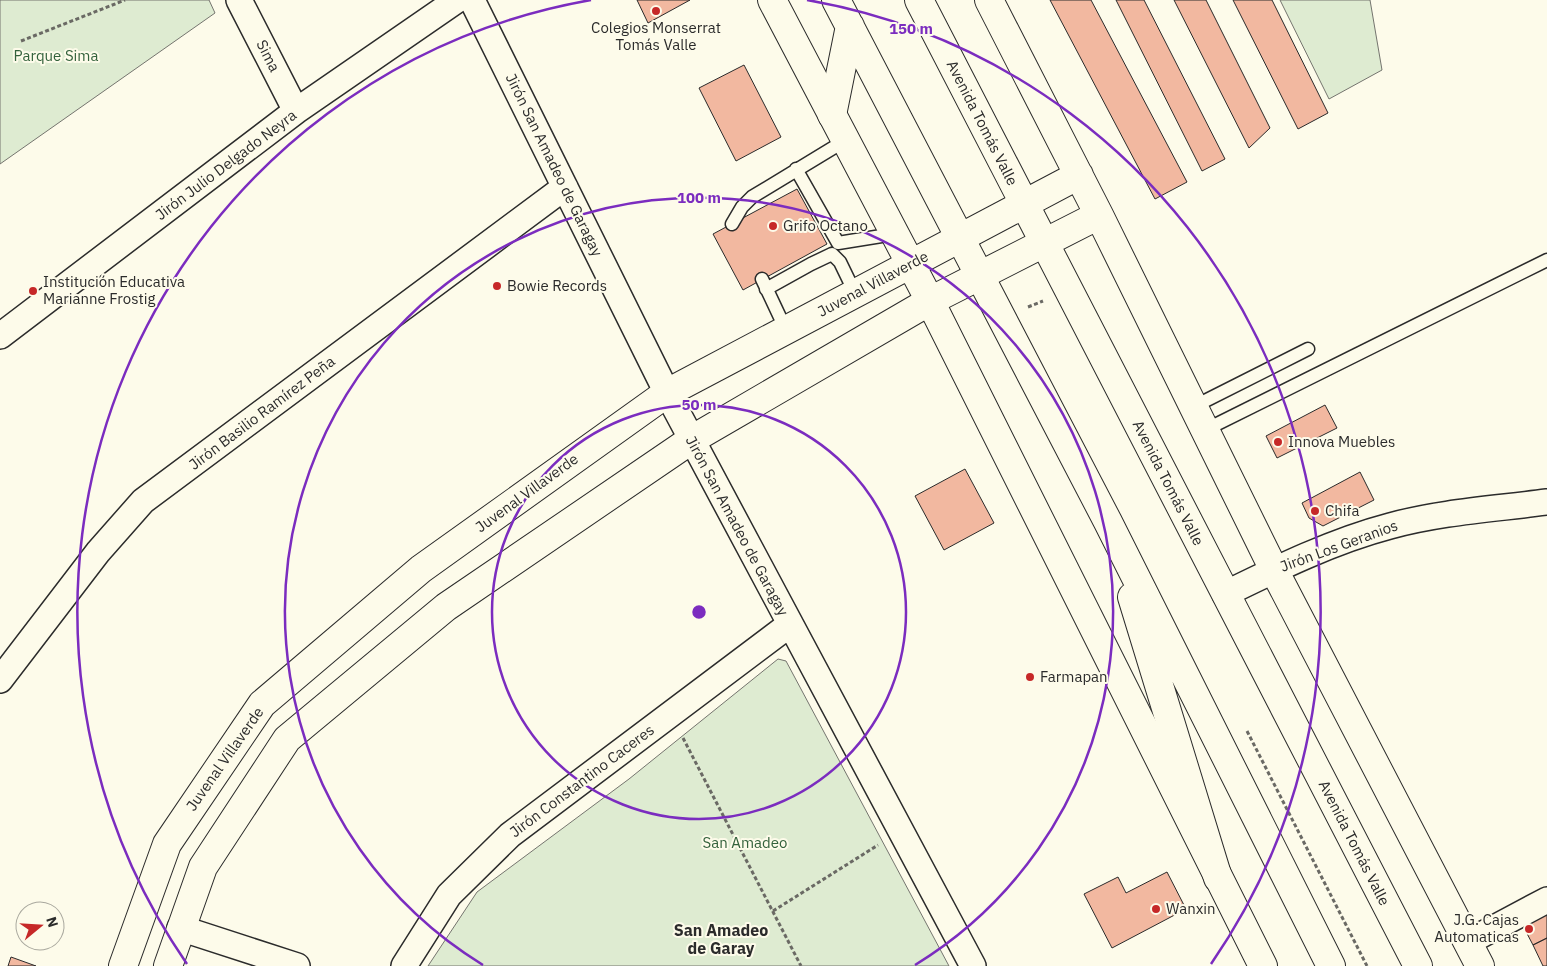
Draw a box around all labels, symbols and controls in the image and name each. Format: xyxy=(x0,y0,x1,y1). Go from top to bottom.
marker: Colegios Monserrat Tomás Valle xyxy=(650,5,662,17)
place label: Colegios Monserrat Tomás Valle xyxy=(591,18,721,54)
text: 150 m xyxy=(889,19,933,38)
street label: Sima xyxy=(252,37,285,75)
park label: Parque Sima xyxy=(14,46,98,65)
street label: Avenida Tomás Valle xyxy=(943,57,1022,189)
street label: Jirón San Amadeo de Garagay xyxy=(502,70,607,260)
street label: Jirón Julio Delgado Neyra xyxy=(151,105,300,224)
text: 100 m xyxy=(677,188,721,207)
place label: Grifo Octano xyxy=(783,216,868,235)
marker: Grifo Octano xyxy=(767,220,779,232)
street label: Juvenal Villaverde xyxy=(814,246,931,321)
place label: Institución Educativa Marianne Frostig xyxy=(43,272,185,308)
place label: Bowie Records xyxy=(507,276,607,295)
marker: Bowie Records xyxy=(491,280,503,292)
marker: Institución Educativa Marianne Frostig xyxy=(27,285,39,297)
street label: Jirón Basilio Ramírez Peña xyxy=(185,351,338,474)
text: 50 m xyxy=(682,395,716,414)
street label: Avenida Tomás Valle xyxy=(1129,417,1208,549)
street label: Jirón San Amadeo de Garagay xyxy=(682,432,793,620)
place label: Innova Muebles xyxy=(1288,432,1395,451)
marker: Innova Muebles xyxy=(1272,436,1284,448)
street label: Juvenal Villaverde xyxy=(472,449,582,536)
place label: Chifa xyxy=(1325,501,1359,520)
marker: Chifa xyxy=(1309,505,1321,517)
street label: Jirón Los Geranios xyxy=(1277,515,1400,576)
centre of rings xyxy=(690,603,708,621)
place label: Farmapan xyxy=(1040,667,1108,686)
marker: Farmapan xyxy=(1024,671,1036,683)
street label: Juvenal Villaverde xyxy=(182,703,268,814)
street label: Jirón Constantino Caceres xyxy=(506,720,658,841)
street label: Avenida Tomás Valle xyxy=(1315,777,1394,909)
park label: San Amadeo xyxy=(703,833,787,852)
place label: Wanxin xyxy=(1166,899,1216,918)
north arrow xyxy=(15,901,65,951)
marker: Wanxin xyxy=(1150,903,1162,915)
place label: J.G. Cajas Automaticas xyxy=(1434,910,1519,946)
text: N xyxy=(42,914,62,930)
district label: San Amadeo de Garay xyxy=(674,920,768,958)
marker: J.G. Cajas Automaticas xyxy=(1523,923,1535,935)

